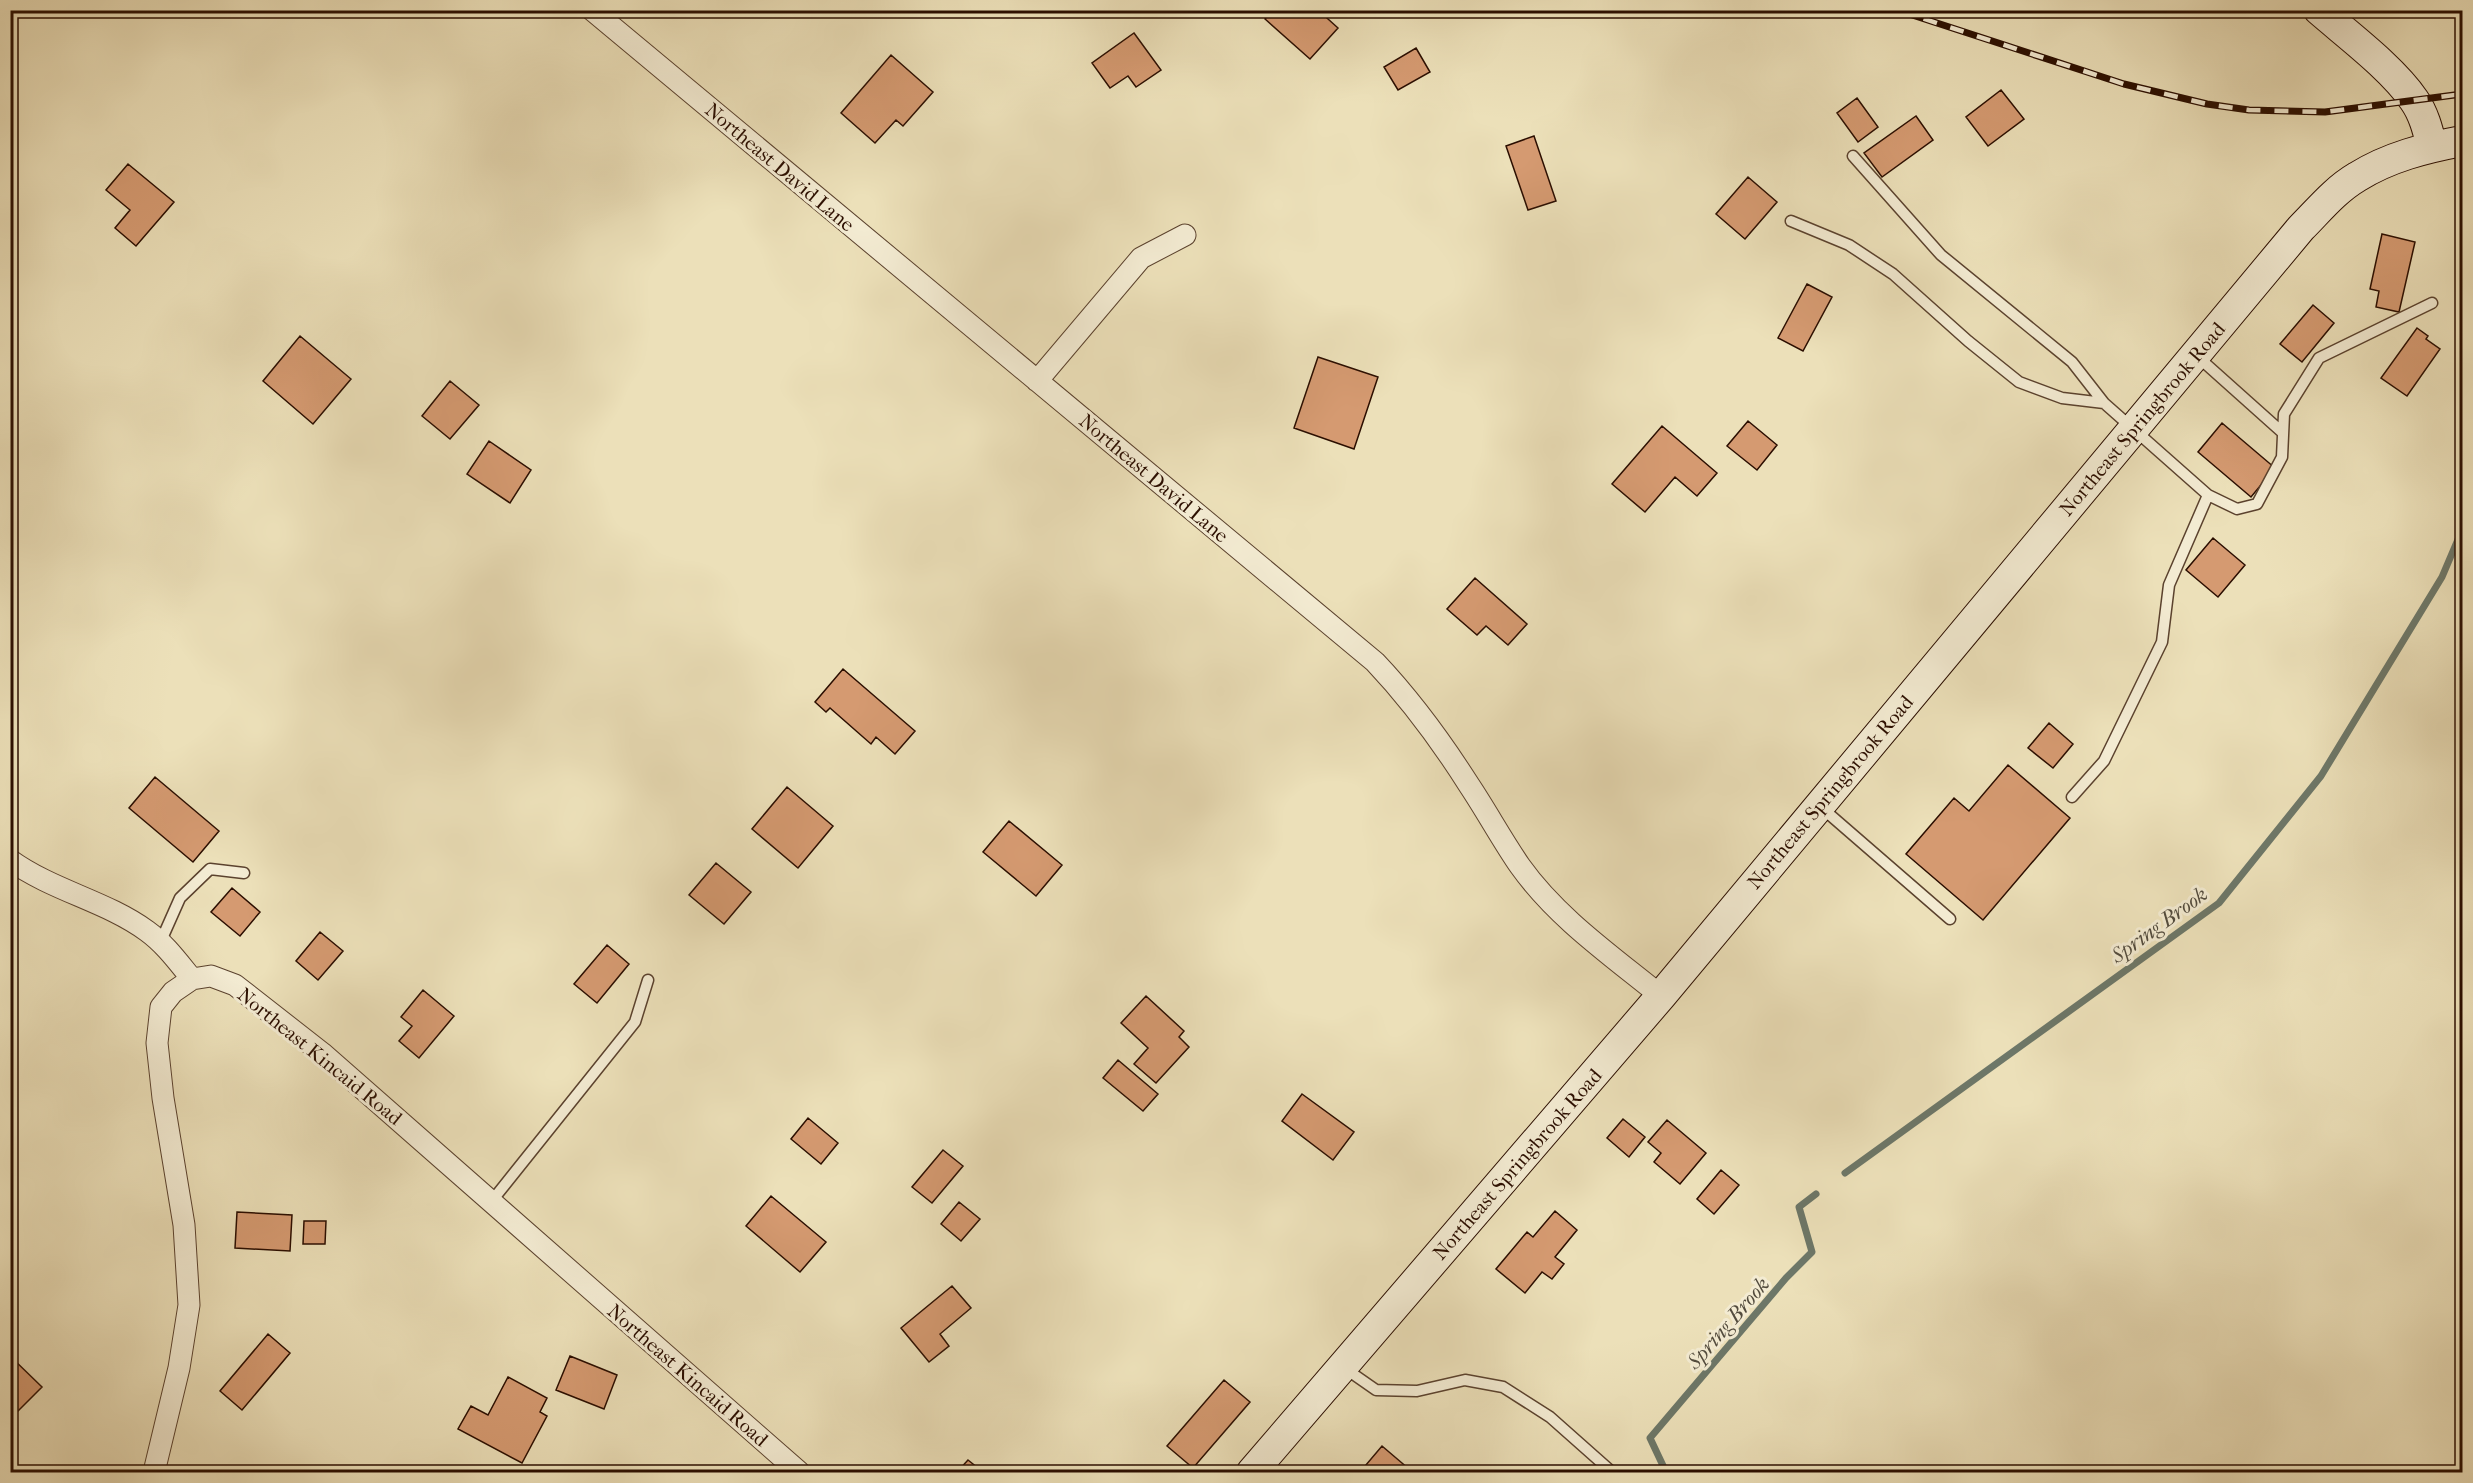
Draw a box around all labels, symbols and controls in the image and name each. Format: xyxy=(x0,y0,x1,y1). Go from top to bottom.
street label: Northeast David Lane xyxy=(700,98,859,237)
street label: Northeast Springbrook Road xyxy=(2055,317,2231,521)
street label: Northeast David Lane xyxy=(1074,409,1233,548)
street label: Northeast Springbrook Road xyxy=(1743,690,1919,894)
water label: Spring Brook xyxy=(2105,882,2212,969)
street label: Northeast Kincaid Road xyxy=(233,983,407,1131)
street label: Northeast Springbrook Road xyxy=(1428,1063,1607,1264)
water label: Spring Brook xyxy=(1681,1272,1774,1374)
street label: Northeast Kincaid Road xyxy=(603,1299,773,1452)

